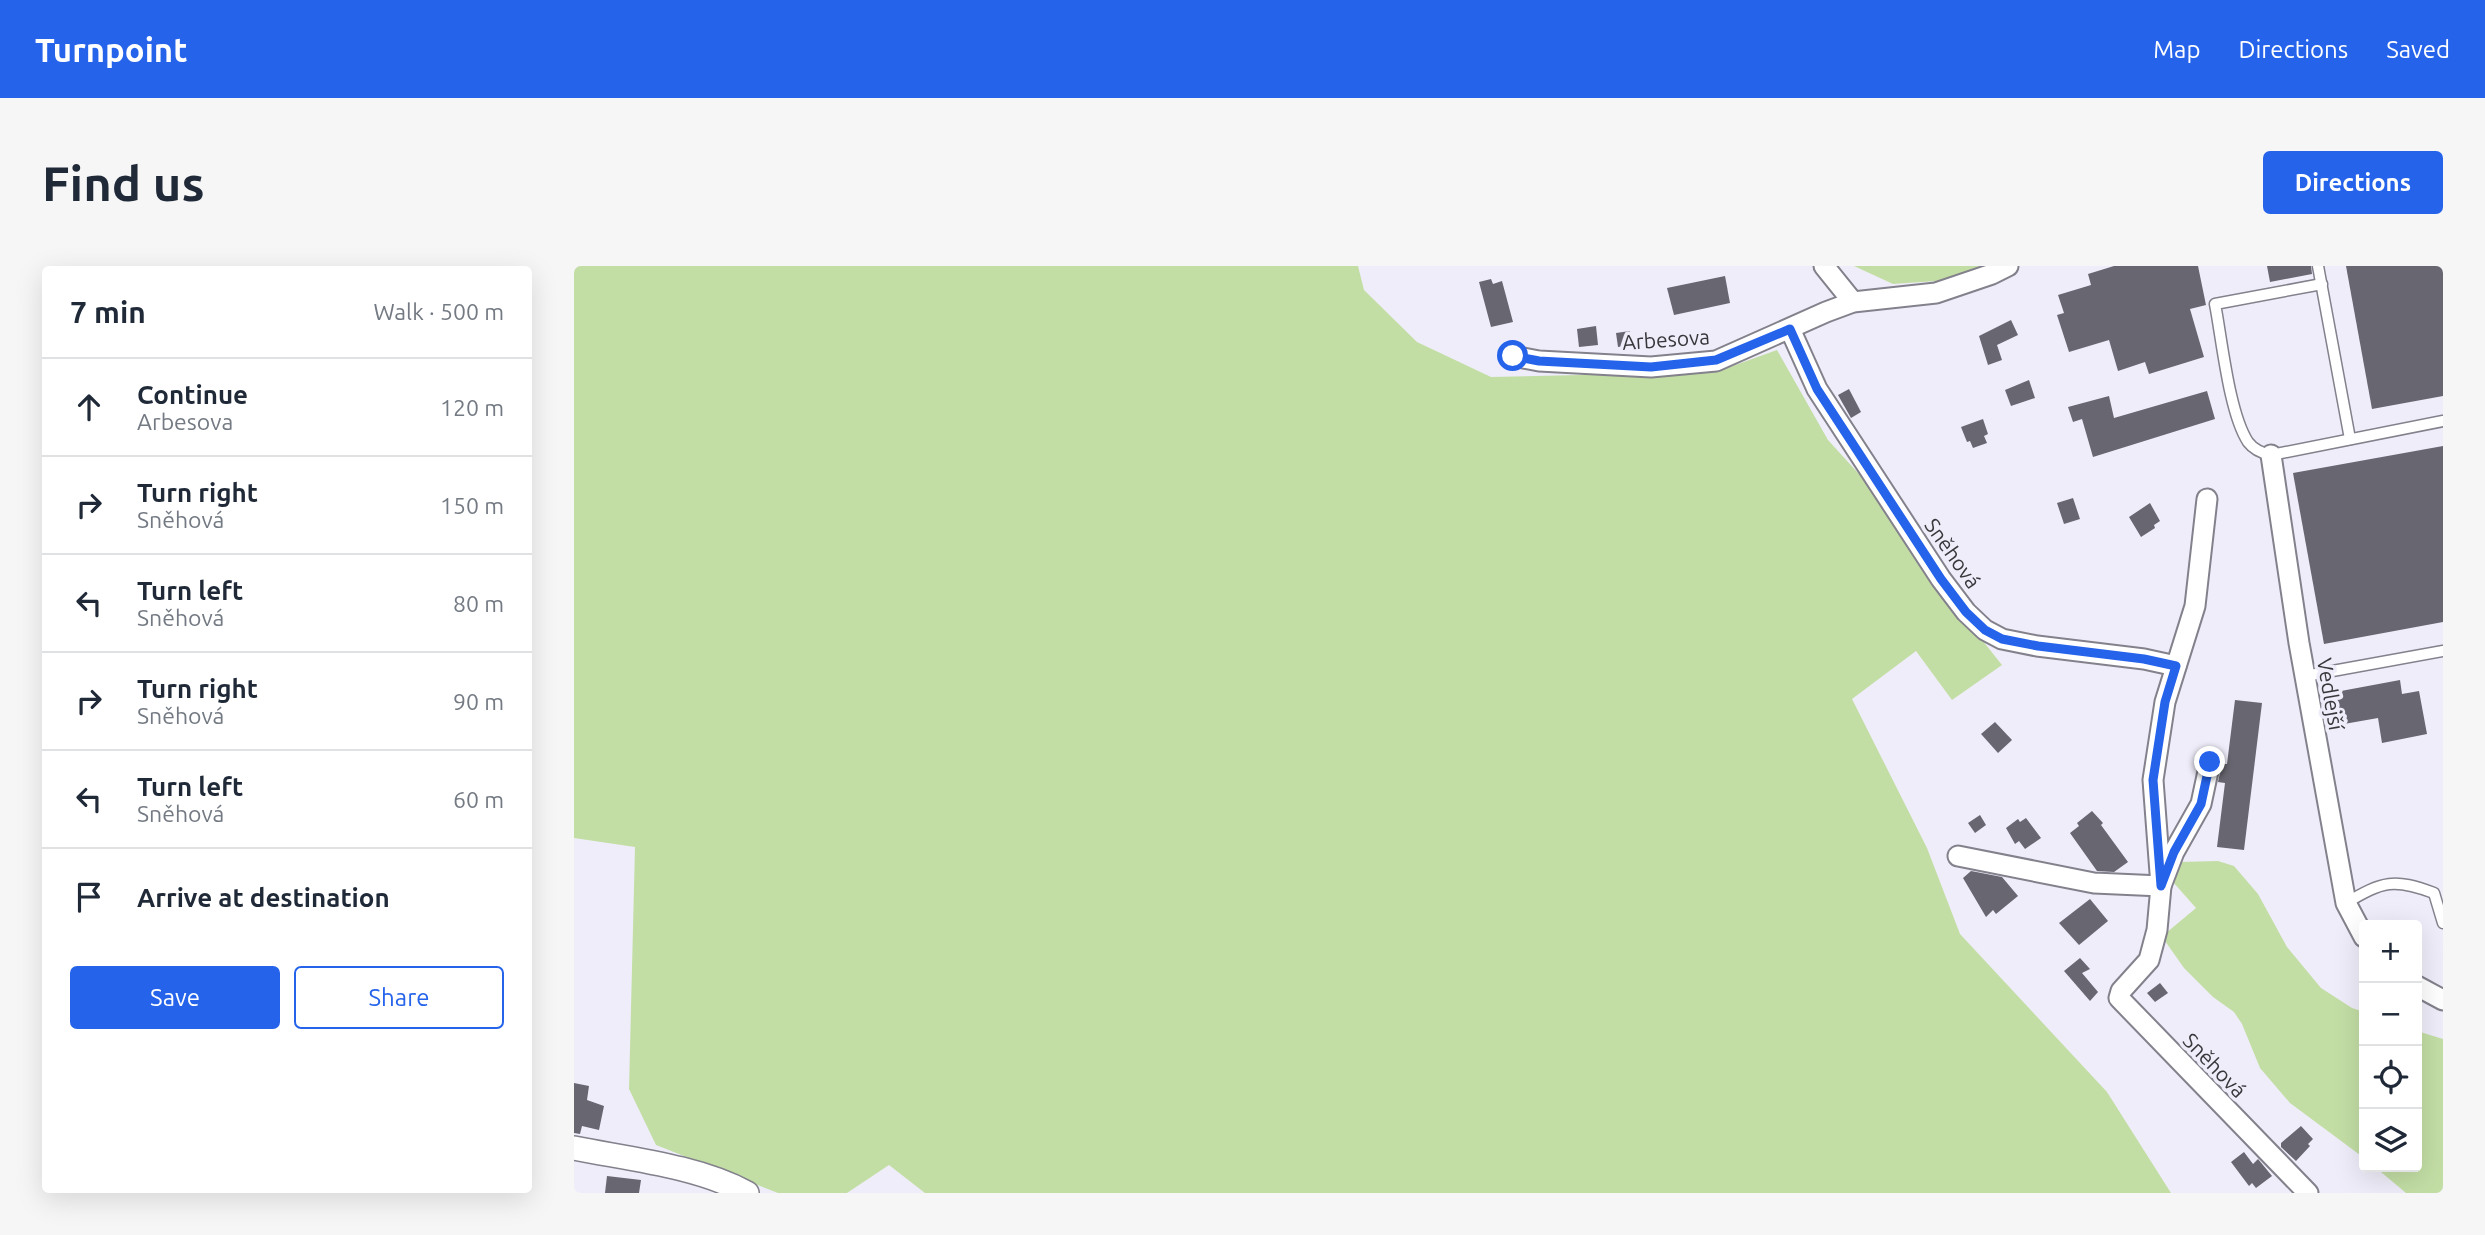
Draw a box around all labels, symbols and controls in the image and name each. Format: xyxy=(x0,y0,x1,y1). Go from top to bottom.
text: Turnpoint xyxy=(35,31,187,68)
text: Map xyxy=(2153,36,2200,63)
text: Directions xyxy=(2238,36,2348,63)
text: Saved xyxy=(2386,36,2450,63)
button: Directions xyxy=(2263,151,2443,214)
text: Find us xyxy=(42,155,205,210)
text: 7 min xyxy=(70,295,146,329)
text: Walk · 500 m xyxy=(373,299,504,324)
street label: Arbesova xyxy=(1621,324,1711,354)
route start xyxy=(1497,340,1528,371)
text: Continue xyxy=(137,380,248,409)
icon: ahead xyxy=(70,388,108,426)
text: 120 m xyxy=(440,395,504,420)
text: Arbesova xyxy=(137,409,233,434)
text: Turn right xyxy=(137,478,258,507)
icon: right xyxy=(70,486,108,524)
text: 150 m xyxy=(440,493,504,518)
text: Sněhová xyxy=(137,507,224,532)
street label: Sněhová xyxy=(1920,513,1986,593)
text: Turn left xyxy=(137,576,243,605)
icon: left xyxy=(70,584,108,622)
text: 80 m xyxy=(453,591,504,616)
text: Sněhová xyxy=(137,605,224,630)
street label: Vedlejší xyxy=(2313,656,2349,733)
text: Turn right xyxy=(137,674,258,703)
icon: right xyxy=(70,682,108,720)
text: 90 m xyxy=(453,689,504,714)
text: Sněhová xyxy=(137,703,224,728)
route end xyxy=(2194,746,2225,777)
text: Turn left xyxy=(137,772,243,801)
icon: left xyxy=(70,780,108,818)
text: 60 m xyxy=(453,787,504,812)
text: Sněhová xyxy=(137,801,224,826)
icon: arrive xyxy=(70,878,108,916)
text: Arrive at destination xyxy=(137,883,390,912)
map controls xyxy=(2359,920,2422,1172)
button: + xyxy=(2359,920,2422,983)
button: Save xyxy=(70,966,280,1029)
button: Share xyxy=(294,966,504,1029)
button: − xyxy=(2359,983,2422,1046)
street label: Sněhová xyxy=(2179,1028,2251,1102)
button: locate xyxy=(2359,1046,2422,1109)
button: layers xyxy=(2359,1109,2422,1172)

